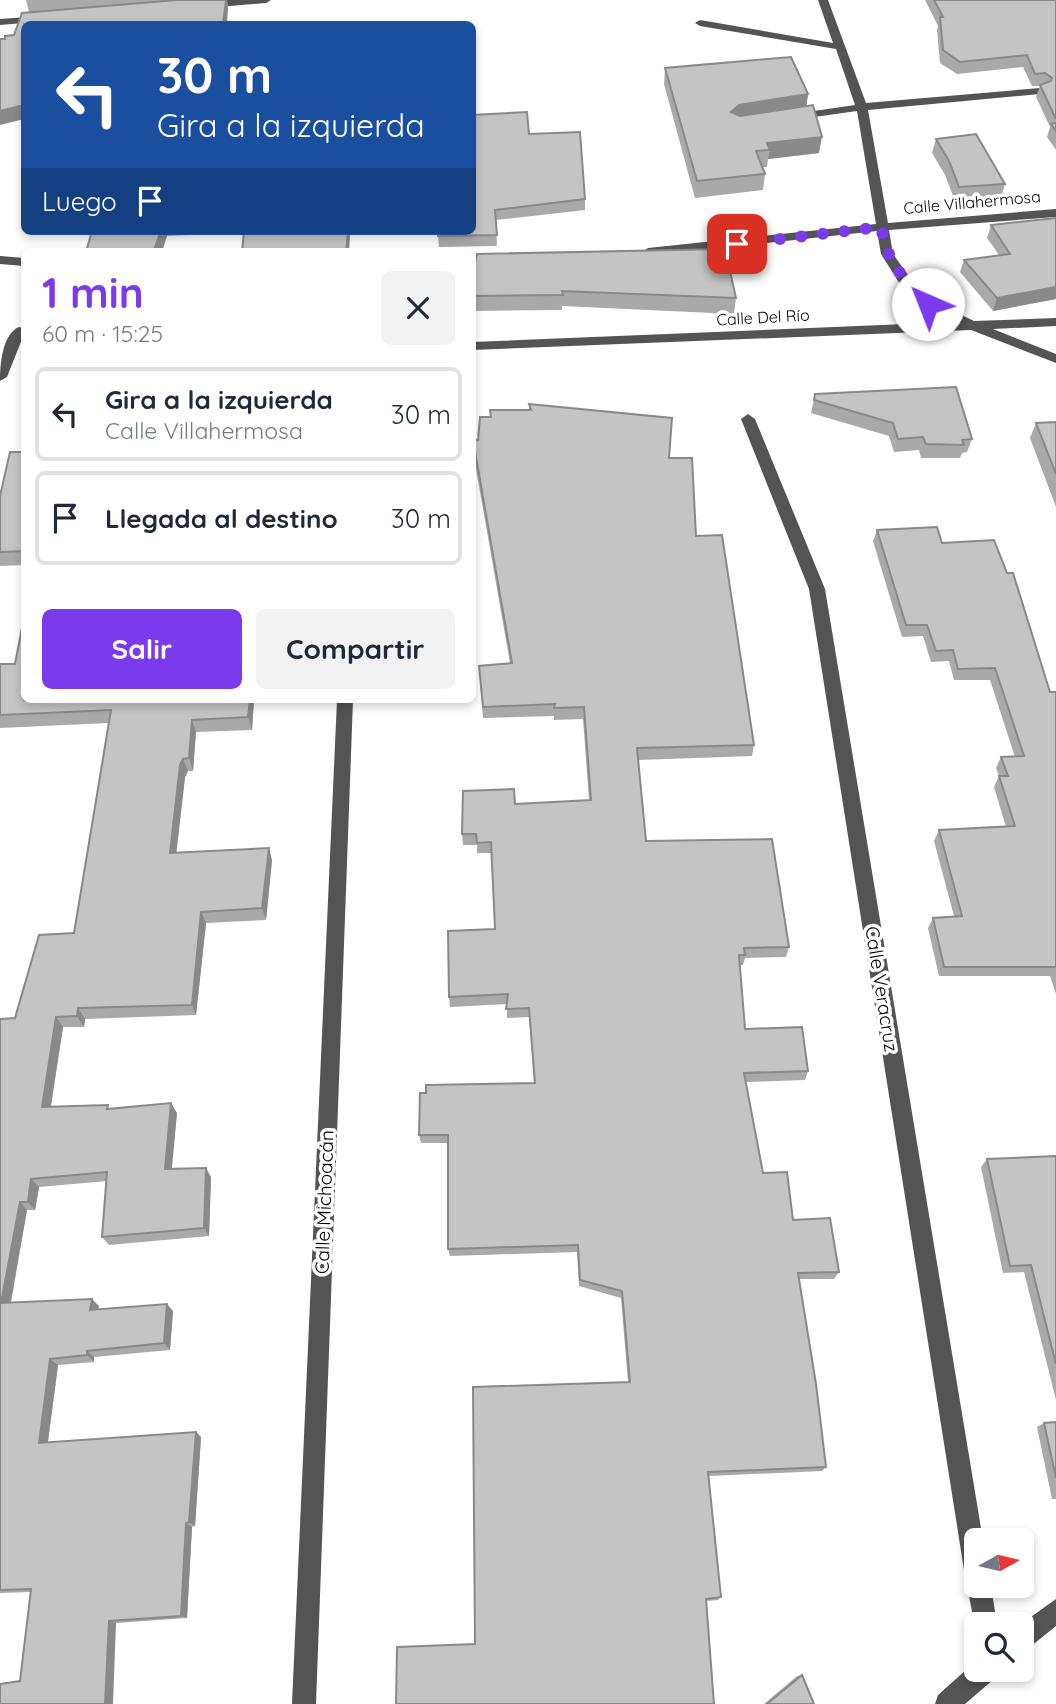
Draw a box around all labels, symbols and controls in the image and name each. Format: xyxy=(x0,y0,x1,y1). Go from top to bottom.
text: 30 m xyxy=(157,44,272,105)
icon: left xyxy=(42,49,133,140)
text: Gira a la izquierda xyxy=(157,105,425,145)
icon: arrive xyxy=(131,182,169,220)
text: Luego xyxy=(42,185,117,218)
street label: Calle Villahermosa xyxy=(903,186,1041,218)
pin xyxy=(707,214,767,274)
icon: arrive xyxy=(718,225,756,263)
text: 1 min xyxy=(42,266,144,319)
position arrow xyxy=(891,267,965,341)
button: close xyxy=(381,271,455,345)
street label: Calle Del Río xyxy=(716,305,810,329)
text: 60 m · 15:25 xyxy=(42,319,163,348)
text: Gira a la izquierda xyxy=(105,383,333,416)
icon: left xyxy=(46,395,84,433)
text: 30 m xyxy=(391,398,451,431)
text: Calle Villahermosa xyxy=(105,416,303,445)
icon: arrive xyxy=(46,499,84,537)
text: Llegada al destino xyxy=(105,502,338,535)
text: 30 m xyxy=(391,502,451,535)
button: Salir xyxy=(42,609,242,689)
button: Compartir xyxy=(256,609,455,689)
street label: Calle Veracruz xyxy=(860,924,904,1054)
street label: Calle Michoacán xyxy=(309,1130,339,1274)
north arrow xyxy=(964,1528,1034,1598)
map controls xyxy=(964,1528,1034,1682)
button: search xyxy=(964,1612,1034,1682)

